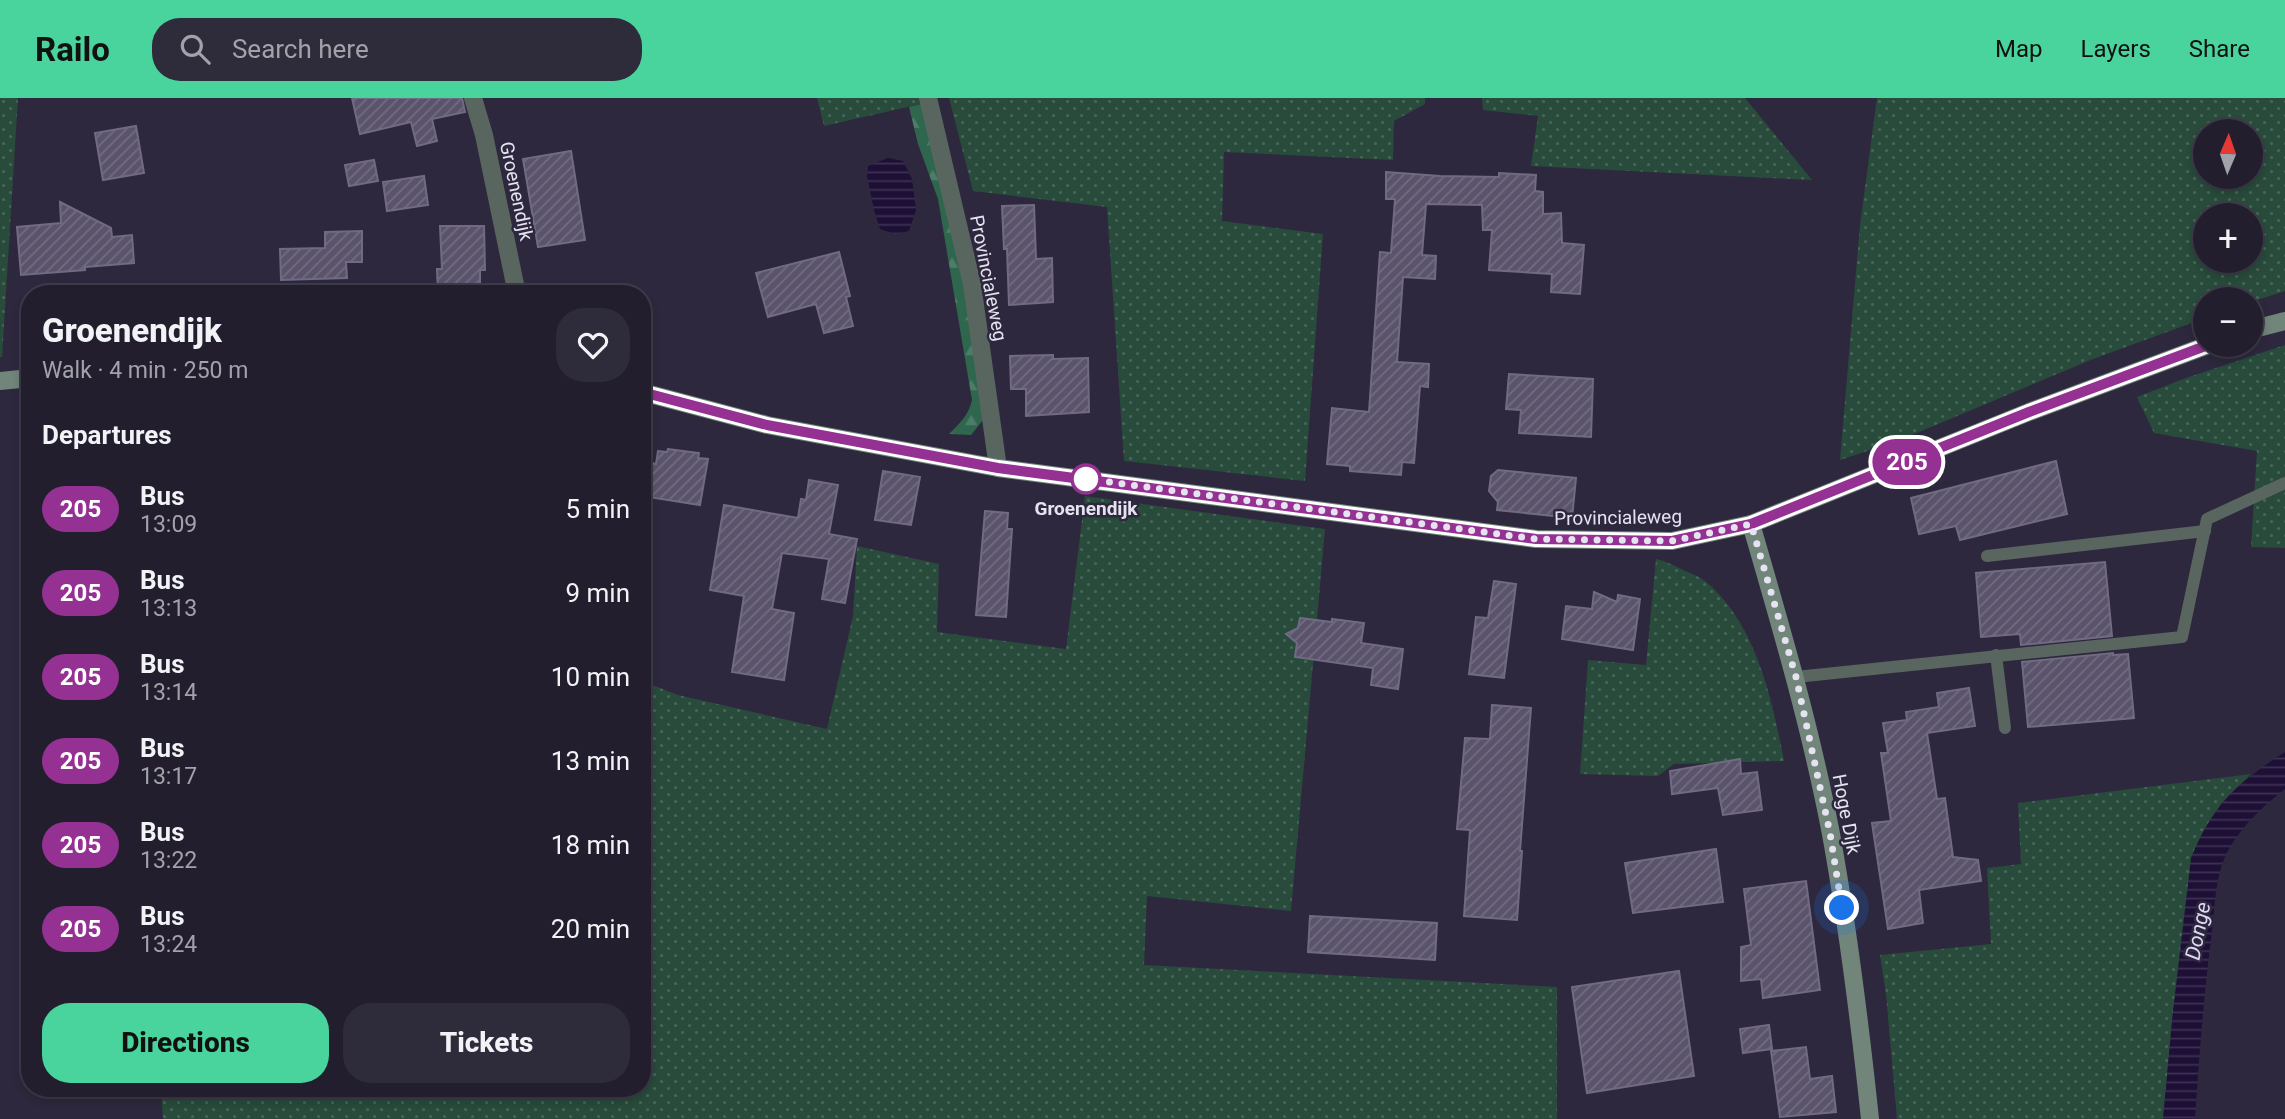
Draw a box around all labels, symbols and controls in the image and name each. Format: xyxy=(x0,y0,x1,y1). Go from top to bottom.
search box xyxy=(152,18,642,81)
text: Railo xyxy=(35,30,110,69)
icon: search xyxy=(176,30,214,68)
text: Search here xyxy=(232,34,369,64)
text: Map xyxy=(1995,35,2043,63)
text: Layers xyxy=(2081,35,2151,63)
text: Share xyxy=(2189,35,2250,63)
north arrow xyxy=(2193,119,2263,189)
map controls xyxy=(2193,119,2263,357)
street label: Groenendijk xyxy=(495,139,538,243)
button: + xyxy=(2193,203,2263,273)
street label: Provincialeweg xyxy=(965,213,1012,343)
button: − xyxy=(2193,287,2263,357)
button: heart xyxy=(556,308,630,382)
text: Groenendijk xyxy=(42,311,222,350)
text: Walk · 4 min · 250 m xyxy=(42,357,248,384)
text: Departures xyxy=(42,420,172,450)
line badge: 205 xyxy=(1867,439,1947,485)
text: 205 xyxy=(1886,448,1928,476)
marker: Groenendijk xyxy=(1071,464,1101,494)
text: Bus xyxy=(140,481,185,511)
text: 5 min xyxy=(565,494,630,524)
text: 205 xyxy=(60,495,101,523)
place label: Groenendijk xyxy=(1035,497,1138,520)
street label: Provincialeweg xyxy=(1554,505,1682,530)
text: 13:09 xyxy=(140,511,197,538)
text: Bus xyxy=(140,565,185,595)
text: 9 min xyxy=(565,578,630,608)
text: 205 xyxy=(60,579,101,607)
text: 13:13 xyxy=(140,595,197,622)
text: Bus xyxy=(140,649,185,679)
text: 10 min xyxy=(551,662,630,692)
text: 205 xyxy=(60,663,101,691)
text: 13:14 xyxy=(140,679,197,706)
text: Bus xyxy=(140,733,185,763)
text: 13 min xyxy=(551,746,630,776)
text: 205 xyxy=(60,747,101,775)
text: 13:17 xyxy=(140,763,197,790)
street label: Hoge Dijk xyxy=(1827,772,1866,856)
text: Bus xyxy=(140,817,185,847)
text: 18 min xyxy=(551,830,630,860)
text: 205 xyxy=(60,831,101,859)
text: 13:22 xyxy=(140,847,197,874)
your location xyxy=(1824,890,1859,925)
water label: Donge xyxy=(2181,900,2215,962)
text: Bus xyxy=(140,901,185,931)
text: 20 min xyxy=(551,914,630,944)
text: 205 xyxy=(60,915,101,943)
text: 13:24 xyxy=(140,931,197,958)
button: Directions xyxy=(42,1003,329,1083)
button: Tickets xyxy=(343,1003,630,1083)

